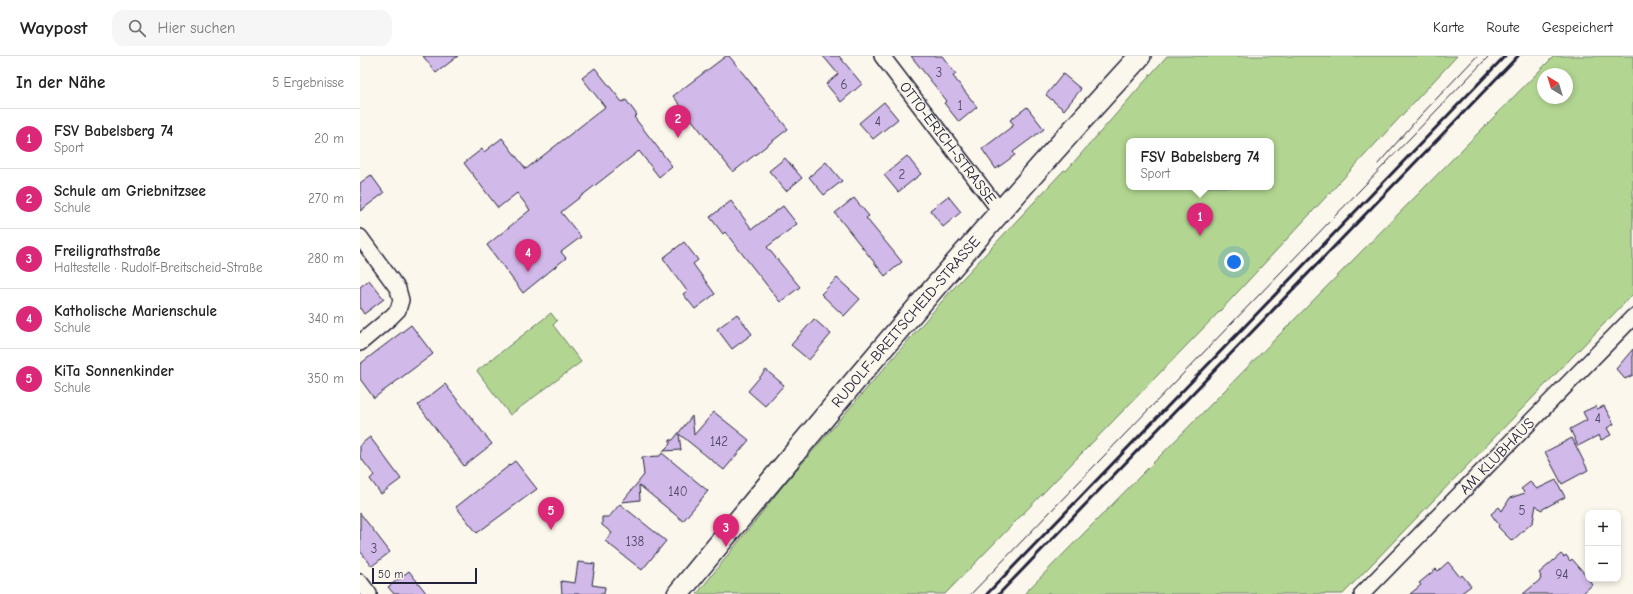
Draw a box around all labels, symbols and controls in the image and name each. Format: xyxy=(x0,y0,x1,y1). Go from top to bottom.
search box xyxy=(112,10,392,46)
text: Waypost xyxy=(20,17,88,39)
icon: search xyxy=(126,17,148,39)
text: Hier suchen xyxy=(158,19,235,37)
text: Karte xyxy=(1433,19,1464,36)
text: Route xyxy=(1486,19,1520,36)
text: Gespeichert xyxy=(1542,19,1613,36)
house number: 3 xyxy=(936,65,942,80)
north arrow xyxy=(1537,68,1573,104)
text: In der Nähe xyxy=(16,73,105,92)
text: 5 Ergebnisse xyxy=(272,75,344,90)
house number: 6 xyxy=(840,77,848,92)
street label: OTTO-ERICH-STRASSE xyxy=(896,78,1000,207)
house number: 1 xyxy=(957,98,963,113)
pin: 2 xyxy=(665,105,691,138)
house number: 4 xyxy=(875,114,881,129)
text: FSV Babelsberg 74 xyxy=(54,122,173,140)
text: 1 xyxy=(26,131,32,146)
text: 20 m xyxy=(314,131,344,146)
popup xyxy=(1126,138,1274,190)
text: Sport xyxy=(54,140,84,155)
text: FSV Babelsberg 74 xyxy=(1140,148,1260,166)
text: Sport xyxy=(1140,166,1170,181)
house number: 2 xyxy=(899,167,906,182)
text: Schule am Griebnitzsee xyxy=(54,182,206,200)
text: 2 xyxy=(26,191,32,206)
text: 270 m xyxy=(308,191,344,206)
text: Schule xyxy=(54,200,90,215)
pin: 1 xyxy=(1187,203,1213,236)
street label: RUDOLF-BREITSCHEID-STRASSE xyxy=(828,232,984,411)
pin: 4 xyxy=(515,239,541,272)
text: Freiligrathstraße xyxy=(54,242,160,260)
text: 3 xyxy=(26,251,32,266)
text: 280 m xyxy=(307,251,344,266)
your location xyxy=(1224,252,1244,272)
text: Haltestelle · Rudolf-Breitscheid-Straße xyxy=(54,260,262,275)
text: Katholische Marienschule xyxy=(54,302,217,320)
text: 4 xyxy=(26,311,32,326)
text: 340 m xyxy=(308,311,344,326)
text: Schule xyxy=(54,320,90,335)
text: KiTa Sonnenkinder xyxy=(54,362,174,380)
text: 5 xyxy=(26,371,32,386)
text: 350 m xyxy=(307,371,344,386)
text: Schule xyxy=(54,380,90,395)
house number: 4 xyxy=(1595,411,1601,426)
street label: AM KLUBHAUS xyxy=(1456,414,1538,498)
house number: 142 xyxy=(710,434,728,449)
house number: 140 xyxy=(668,484,688,499)
pin: 5 xyxy=(538,497,564,530)
house number: 5 xyxy=(1518,503,1526,518)
map controls xyxy=(1585,510,1621,582)
button: + xyxy=(1585,510,1621,546)
pin: 3 xyxy=(713,514,739,547)
house number: 138 xyxy=(626,534,645,549)
house number: 3 xyxy=(371,541,377,556)
button: − xyxy=(1585,546,1621,582)
scale bar xyxy=(372,566,477,585)
house number: 94 xyxy=(1555,567,1569,582)
text: 50 m xyxy=(378,568,403,581)

